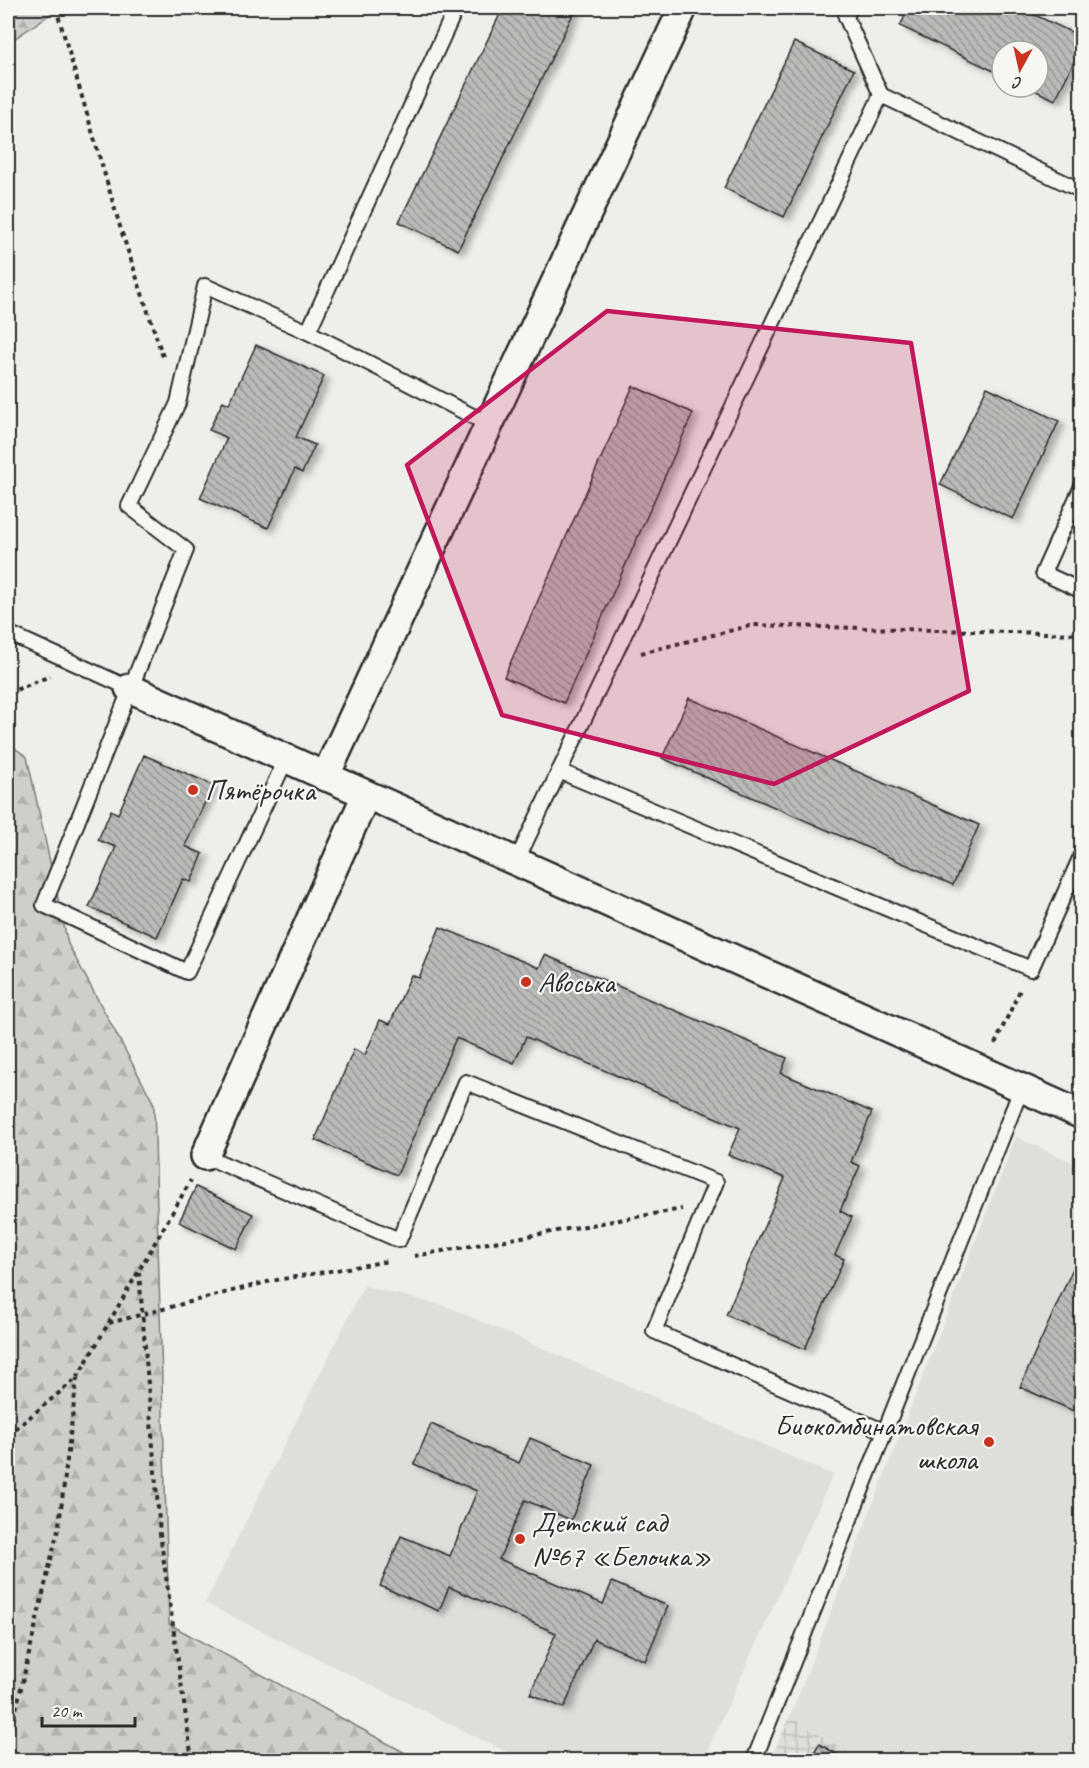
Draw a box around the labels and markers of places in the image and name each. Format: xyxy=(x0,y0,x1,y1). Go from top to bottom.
place label: Пятёрочка xyxy=(205,771,317,809)
marker: Пятёрочка xyxy=(186,783,200,797)
place label: Авоська xyxy=(538,963,617,1001)
marker: Авоська xyxy=(519,975,533,989)
place label: Биокомбинатовская школа xyxy=(775,1406,980,1478)
marker: Биокомбинатовская школа xyxy=(982,1435,996,1449)
place label: Детский сад №67 «Белочка» xyxy=(532,1503,711,1575)
marker: Детский сад №67 «Белочка» xyxy=(513,1532,527,1546)

